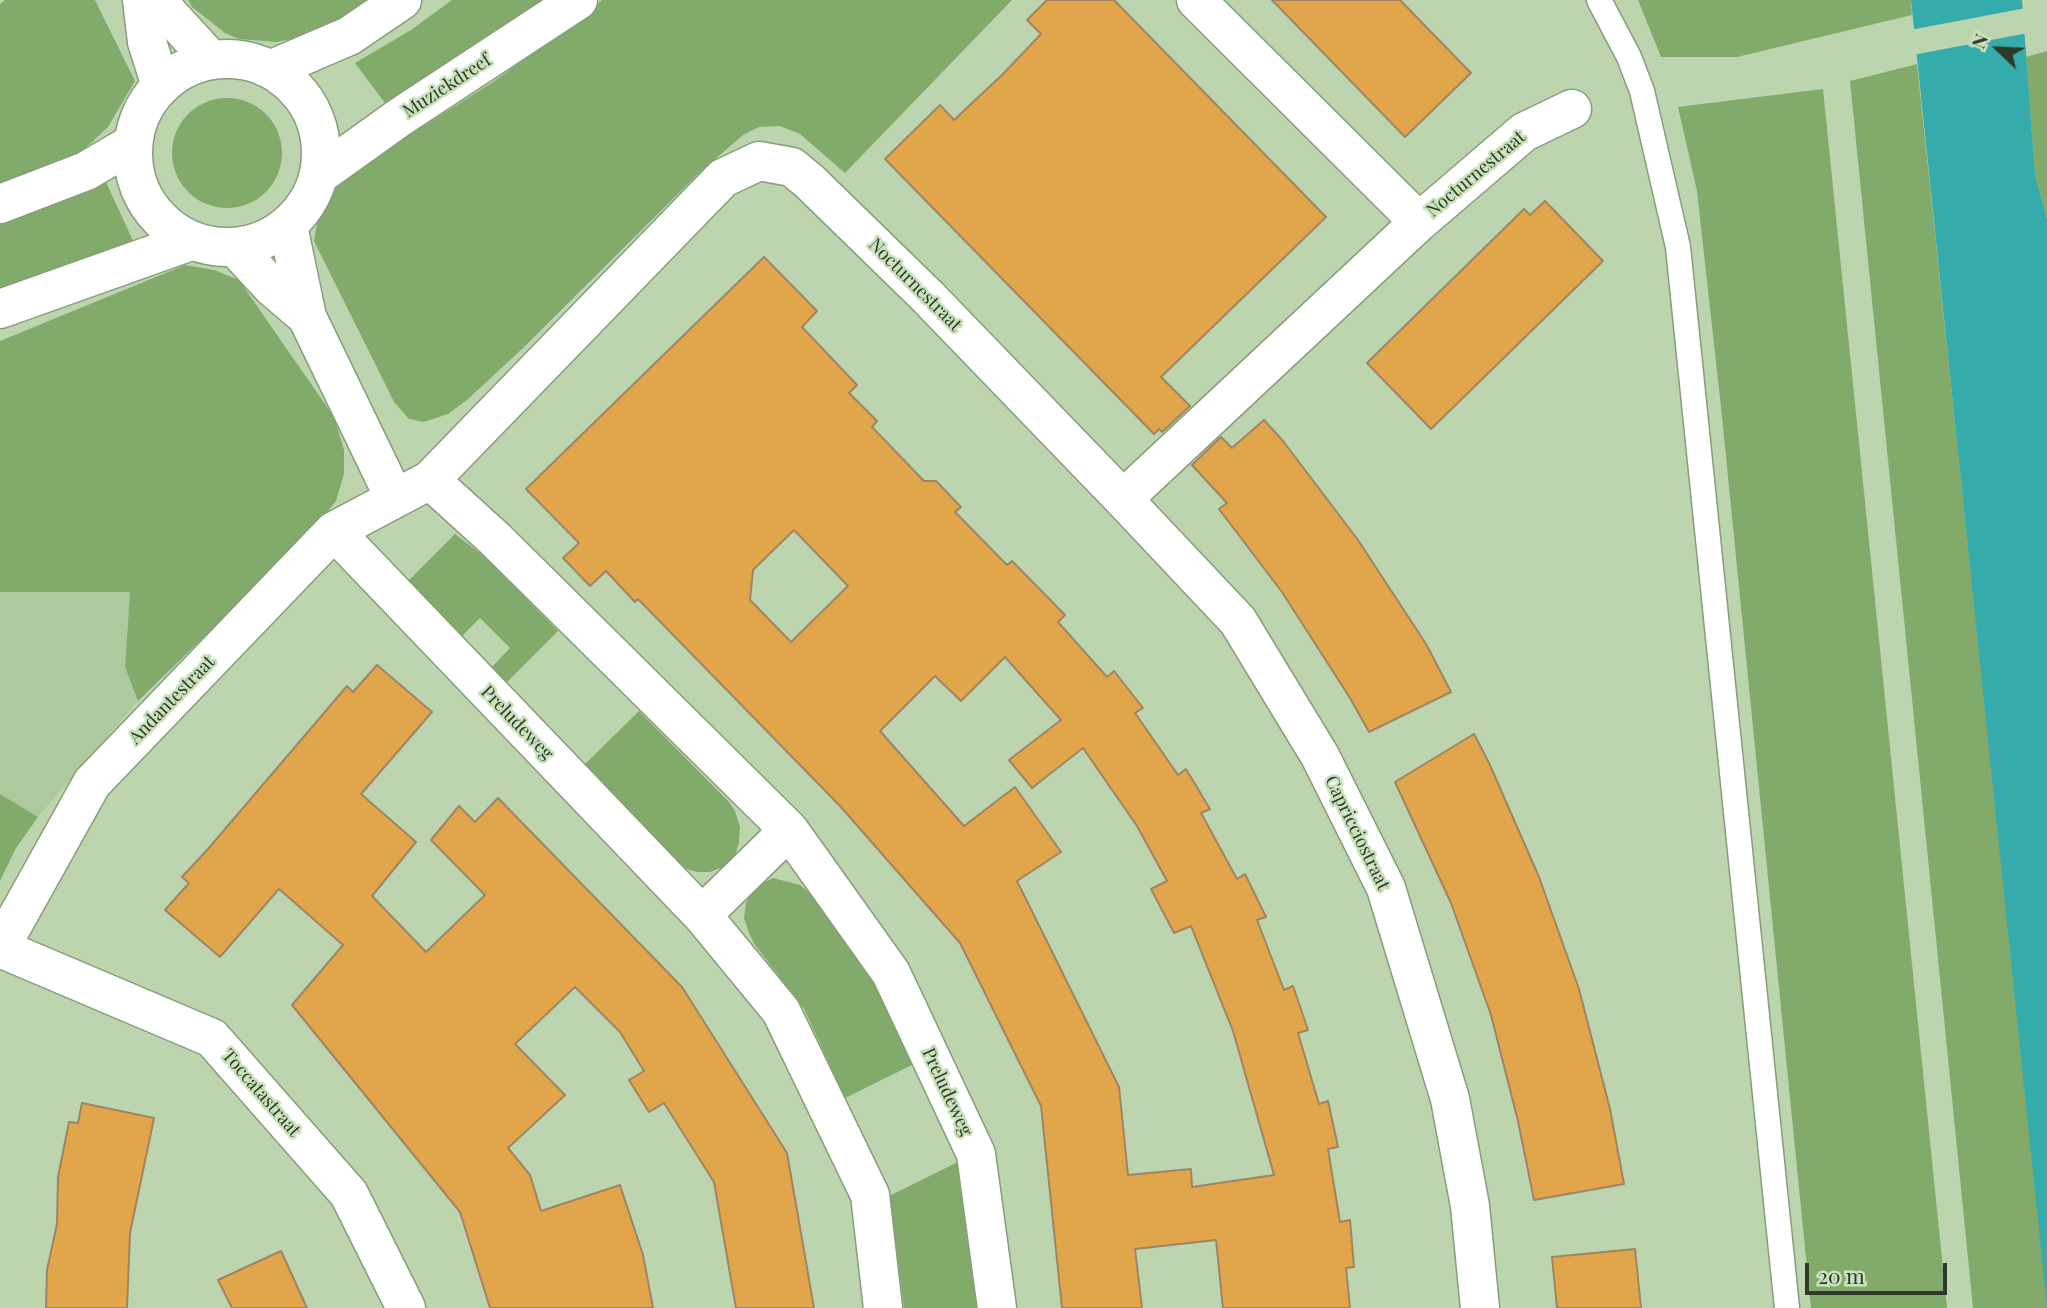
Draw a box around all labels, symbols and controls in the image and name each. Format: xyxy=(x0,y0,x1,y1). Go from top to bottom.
north arrow xyxy=(1963,14,2033,84)
text: N xyxy=(1964,29,1993,52)
street label: Muziekdreef xyxy=(399,50,495,122)
street label: Nocturnestraat xyxy=(1422,126,1530,222)
street label: Nocturnestraat xyxy=(864,234,966,336)
street label: Andantestraat xyxy=(124,651,220,749)
street label: Preludeweg xyxy=(476,681,558,765)
street label: Capricciostraat xyxy=(1320,772,1394,894)
street label: Toccatastraat xyxy=(217,1045,305,1141)
street label: Preludeweg xyxy=(917,1045,977,1139)
scale bar xyxy=(1809,1248,1951,1292)
text: 20 m xyxy=(1818,1261,1865,1289)

